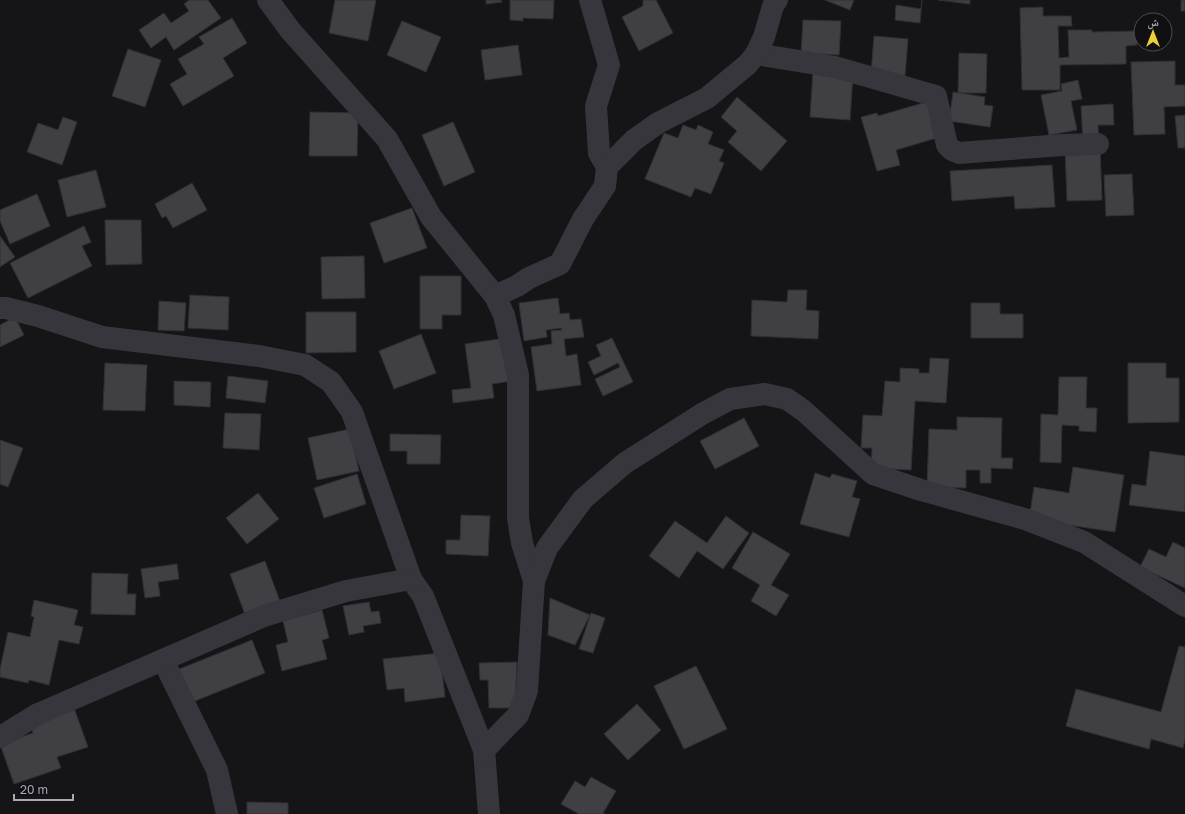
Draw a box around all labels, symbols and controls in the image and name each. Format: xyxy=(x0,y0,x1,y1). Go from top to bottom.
north arrow xyxy=(1133,12,1173,52)
text: ش xyxy=(1147,15,1159,30)
scale bar xyxy=(14,776,73,802)
text: 20 m xyxy=(20,782,48,797)

